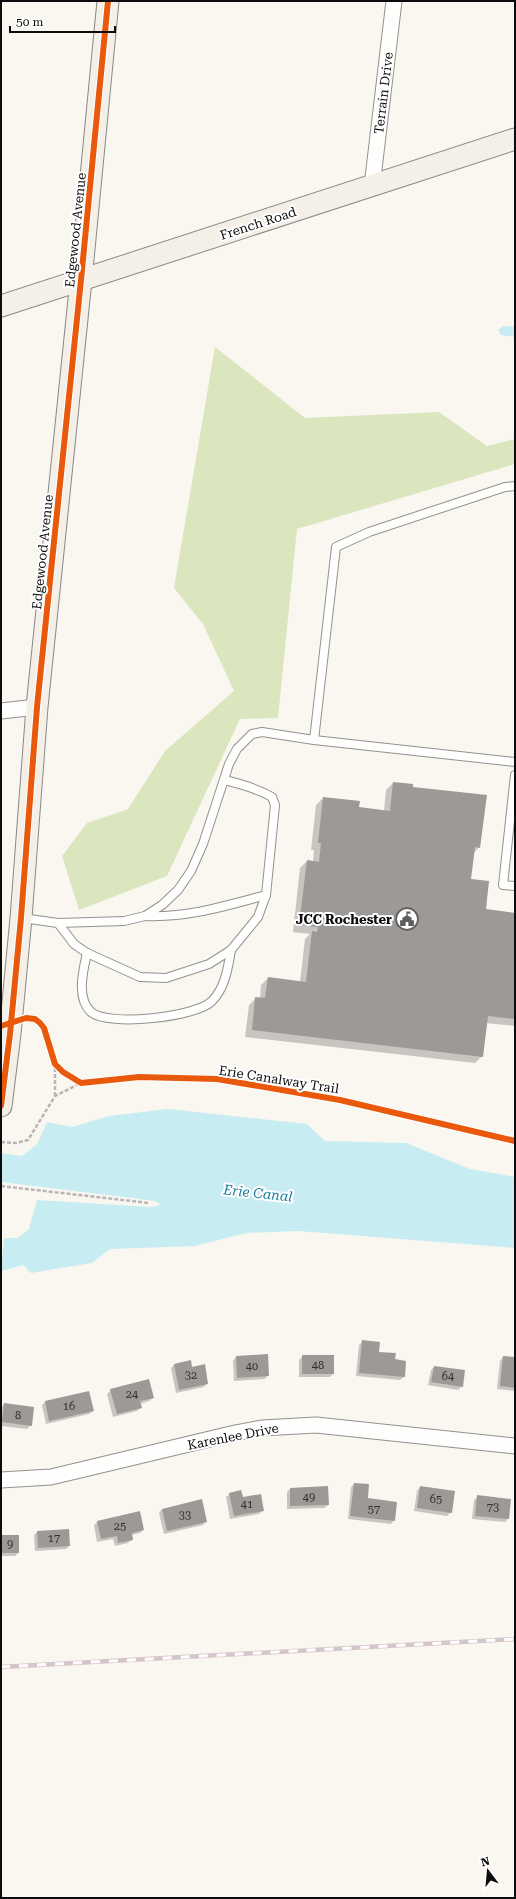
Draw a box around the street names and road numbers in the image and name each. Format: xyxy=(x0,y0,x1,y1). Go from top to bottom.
street label: Terrain Drive xyxy=(371,51,396,135)
street label: Edgewood Avenue xyxy=(62,172,89,288)
street label: French Road xyxy=(218,204,299,243)
street label: Edgewood Avenue xyxy=(29,494,56,610)
street label: Erie Canalway Trail xyxy=(218,1063,340,1096)
street label: Karenlee Drive xyxy=(186,1420,280,1453)

